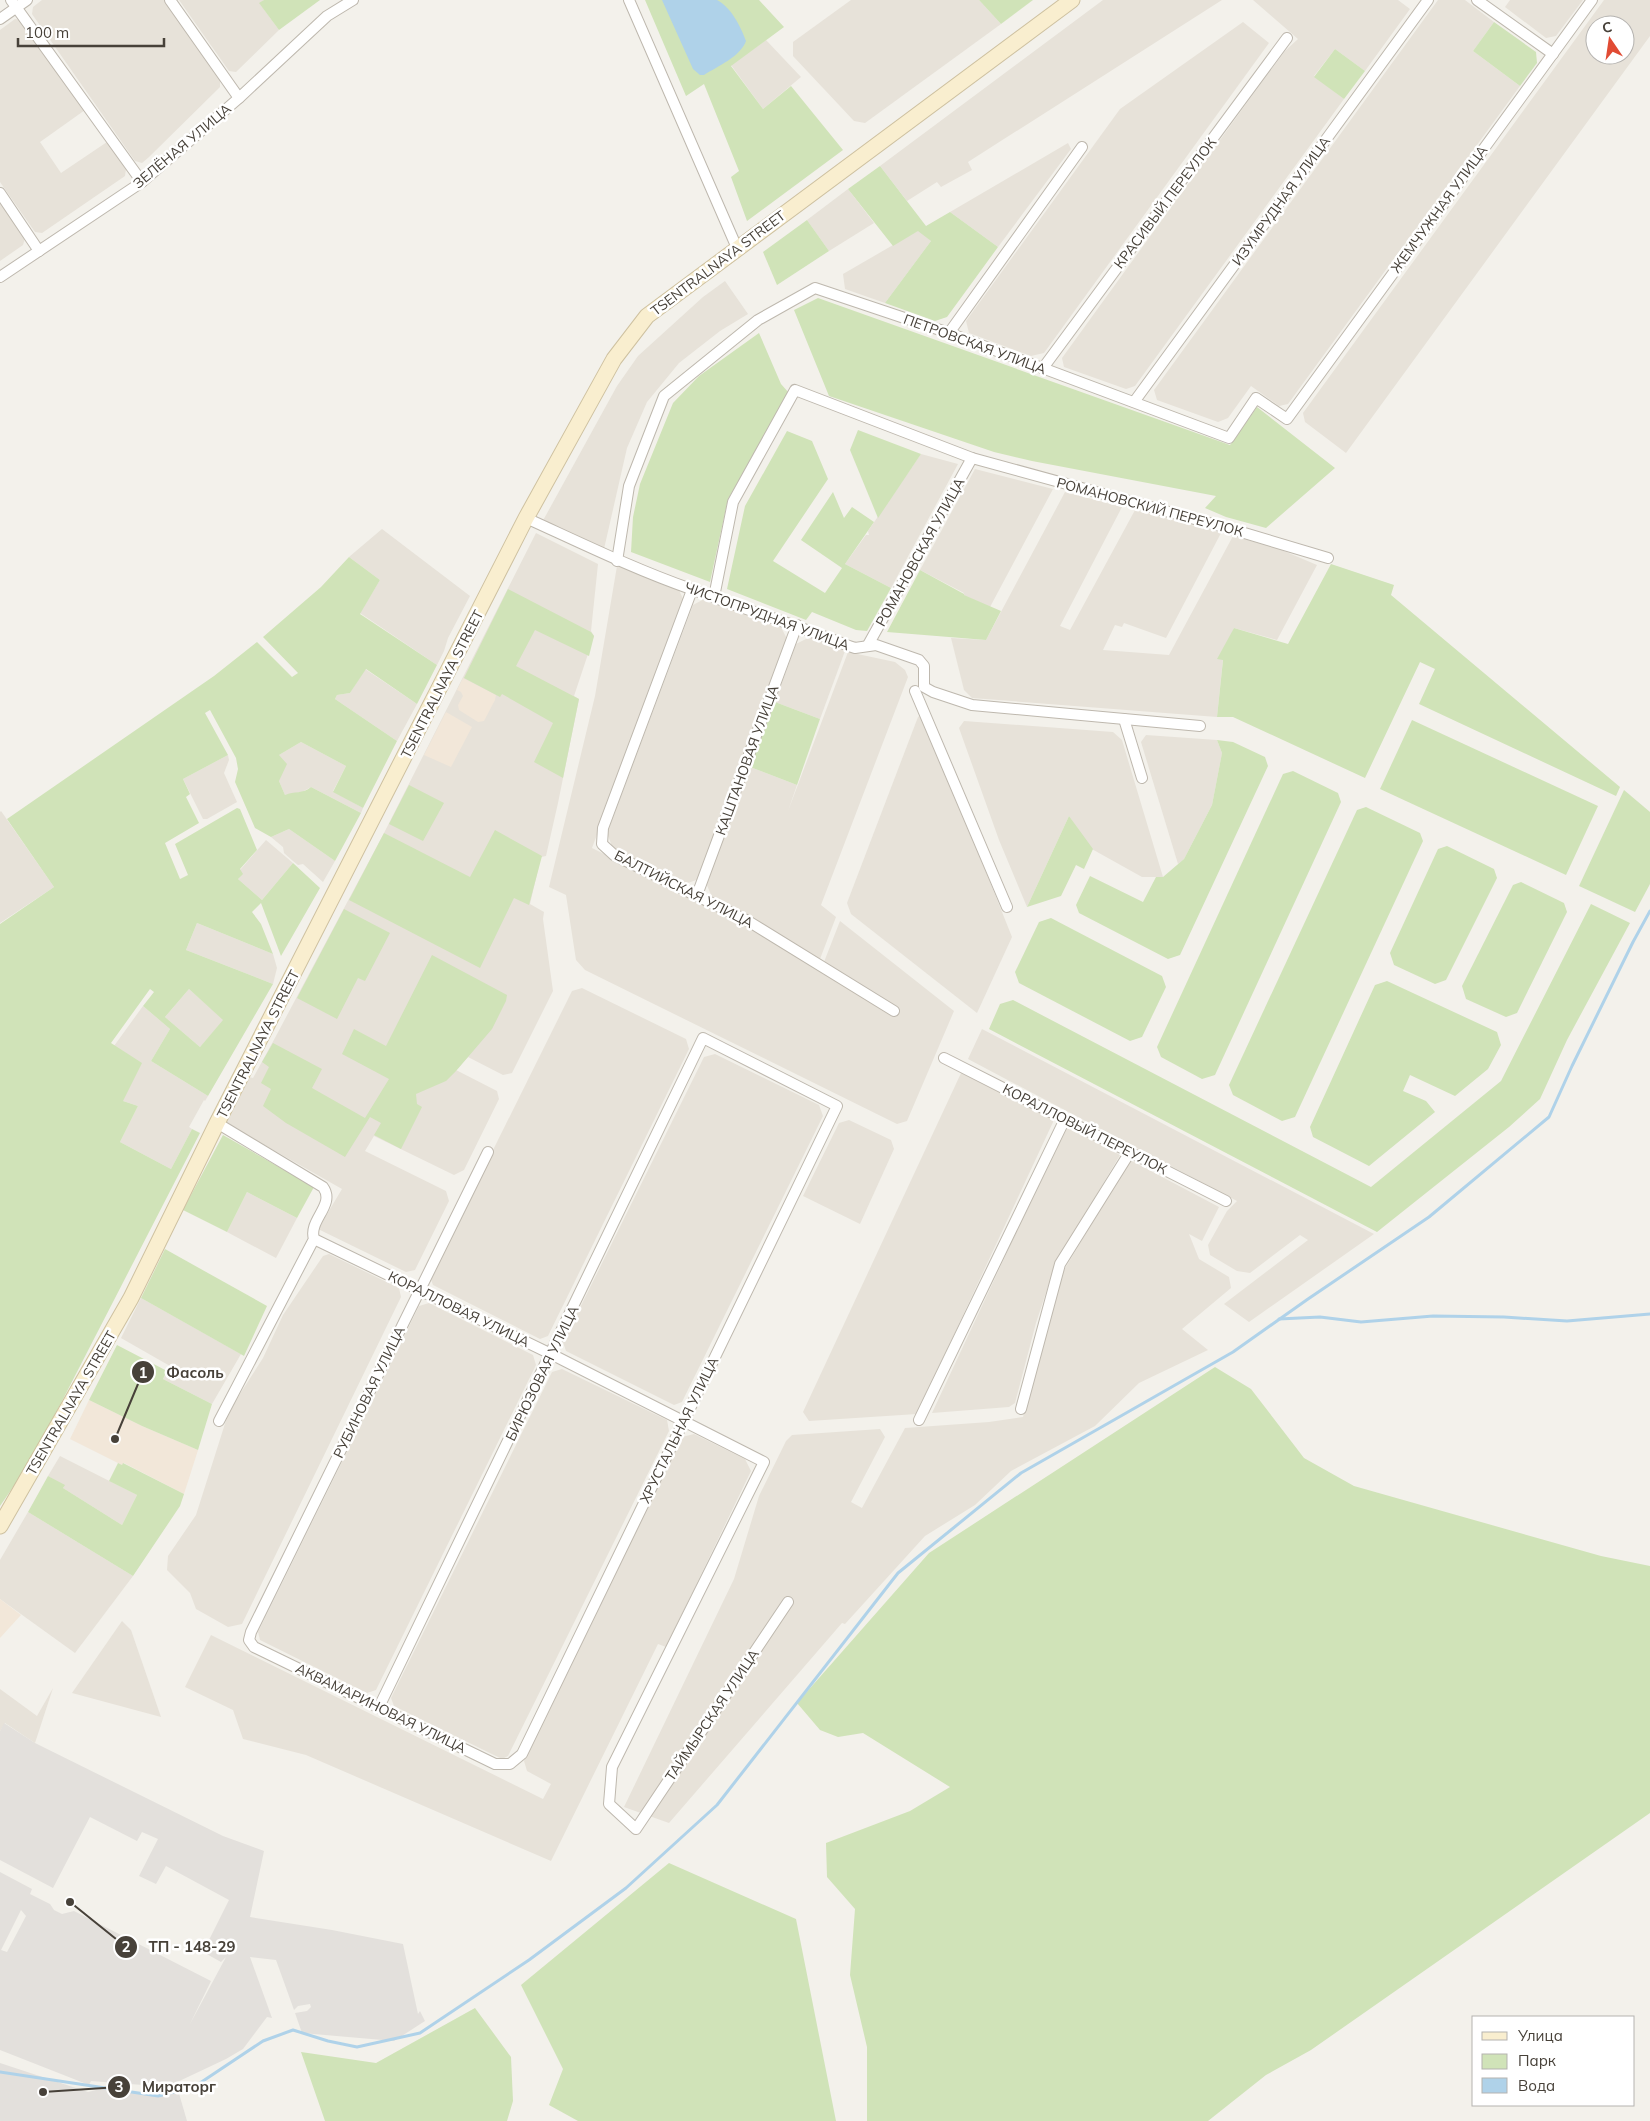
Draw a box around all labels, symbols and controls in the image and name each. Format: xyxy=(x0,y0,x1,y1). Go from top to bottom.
scale bar xyxy=(18,15,164,47)
north arrow xyxy=(1585,15,1635,65)
text: С xyxy=(1600,17,1614,37)
text: 100 m xyxy=(25,23,69,42)
street label: ЗЕЛЁНАЯ УЛИЦА xyxy=(129,99,235,192)
street label: ИЗУМРУДНАЯ УЛИЦА xyxy=(1228,132,1334,269)
street label: КРАСИВЫЙ ПЕРЕУЛОК xyxy=(1110,133,1221,272)
street label: ЖЕМЧУЖНАЯ УЛИЦА xyxy=(1387,141,1492,276)
street label: TSENTRALNAYA STREET xyxy=(647,206,789,320)
street label: ПЕТРОВСКАЯ УЛИЦА xyxy=(901,310,1049,378)
street label: РОМАНОВСКИЙ ПЕРЕУЛОК xyxy=(1055,473,1246,541)
street label: РОМАНОВСКАЯ УЛИЦА xyxy=(872,474,969,629)
street label: ЧИСТОПРУДНАЯ УЛИЦА xyxy=(682,578,853,654)
street label: TSENTRALNAYA STREET xyxy=(397,606,488,761)
street label: КАШТАНОВАЯ УЛИЦА xyxy=(711,682,783,838)
street label: БАЛТИЙСКАЯ УЛИЦА xyxy=(611,846,757,932)
street label: TSENTRALNAYA STREET xyxy=(213,966,304,1121)
street label: КОРАЛЛОВЫЙ ПЕРЕУЛОК xyxy=(1000,1080,1171,1179)
street label: КОРАЛЛОВАЯ УЛИЦА xyxy=(385,1267,533,1351)
street label: БИРЮЗОВАЯ УЛИЦА xyxy=(501,1302,583,1444)
street label: РУБИНОВАЯ УЛИЦА xyxy=(329,1322,409,1461)
street label: TSENTRALNAYA STREET xyxy=(22,1327,120,1479)
street label: ХРУСТАЛЬНАЯ УЛИЦА xyxy=(636,1353,723,1506)
callout: Фасоль xyxy=(131,1357,233,1387)
text: 1 xyxy=(138,1363,148,1382)
text: Фасоль xyxy=(166,1363,224,1382)
street label: ТАЙМЫРСКАЯ УЛИЦА xyxy=(661,1645,763,1784)
street label: АКВАМАРИНОВАЯ УЛИЦА xyxy=(293,1659,470,1757)
callout: ТП - 148-29 xyxy=(113,1932,246,1962)
text: 2 xyxy=(121,1937,131,1956)
text: ТП - 148-29 xyxy=(148,1937,236,1956)
legend xyxy=(1472,2016,1635,2106)
text: Улица xyxy=(1517,2026,1563,2045)
text: Парк xyxy=(1518,2051,1557,2070)
callout: Мираторг xyxy=(107,2072,226,2102)
text: Вода xyxy=(1518,2076,1555,2095)
text: 3 xyxy=(114,2077,124,2096)
text: Мираторг xyxy=(142,2077,216,2096)

